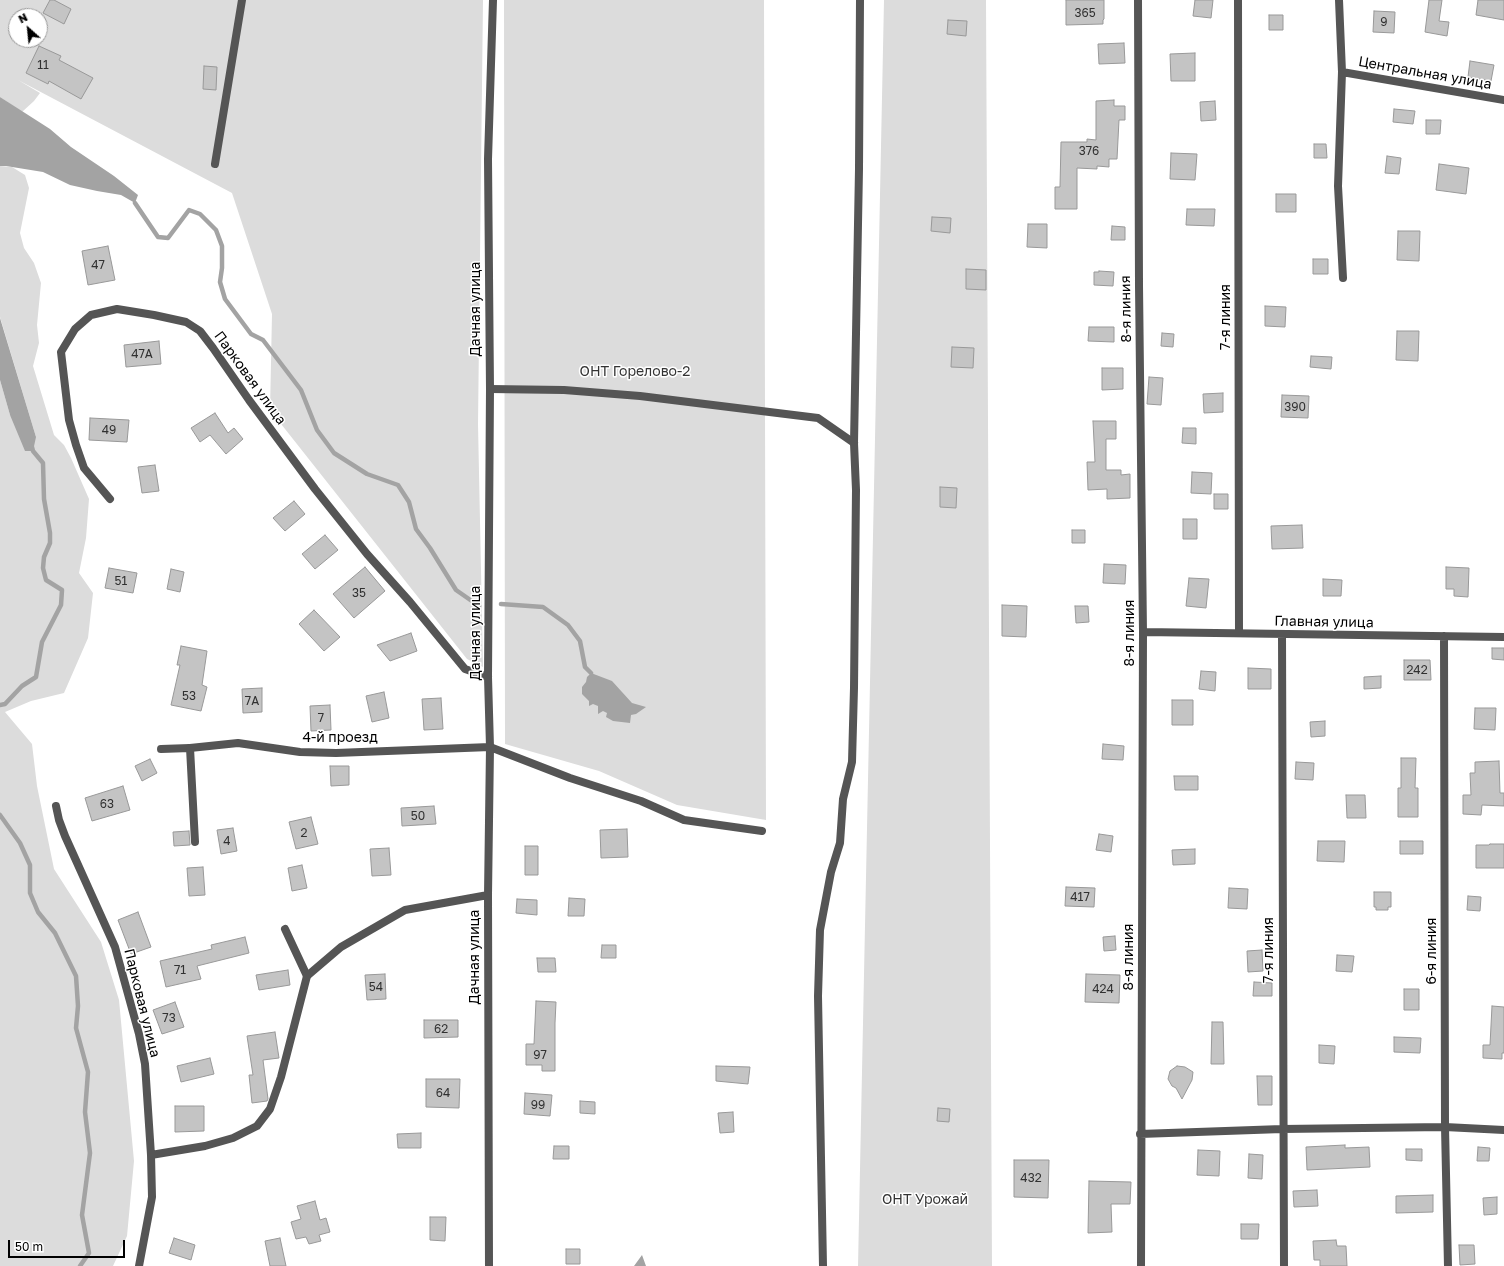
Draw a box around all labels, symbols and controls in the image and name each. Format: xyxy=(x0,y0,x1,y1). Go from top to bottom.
house number: 365 xyxy=(1074,6,1096,20)
north arrow xyxy=(8,8,48,48)
text: N xyxy=(16,10,29,25)
house number: 9 xyxy=(1380,15,1388,29)
street label: Центральная улица xyxy=(1357,53,1493,93)
house number: 11 xyxy=(37,58,49,72)
house number: 376 xyxy=(1079,144,1099,158)
house number: 47 xyxy=(91,258,105,272)
street label: Дачная улица xyxy=(468,262,484,356)
street label: 8-я линия xyxy=(1117,275,1135,343)
street label: 7-я линия xyxy=(1218,284,1234,350)
street label: Парковая улица xyxy=(210,328,290,428)
house number: 47А xyxy=(131,347,153,361)
park label: ОНТ Горелово-2 xyxy=(580,364,690,380)
house number: 390 xyxy=(1284,400,1306,414)
house number: 49 xyxy=(102,423,116,437)
house number: 51 xyxy=(115,574,127,588)
house number: 35 xyxy=(352,586,366,600)
street label: Дачная улица xyxy=(468,586,484,680)
street label: 8-я линия xyxy=(1122,599,1138,667)
street label: Главная улица xyxy=(1274,613,1374,631)
house number: 242 xyxy=(1406,663,1428,677)
house number: 53 xyxy=(182,689,196,703)
house number: 7А xyxy=(245,694,259,708)
house number: 7 xyxy=(318,711,324,725)
street label: 4-й проезд xyxy=(302,730,378,746)
house number: 63 xyxy=(100,797,114,811)
house number: 50 xyxy=(411,809,425,823)
house number: 2 xyxy=(301,826,307,840)
house number: 4 xyxy=(223,834,231,848)
house number: 417 xyxy=(1070,890,1090,904)
street label: Дачная улица xyxy=(467,910,483,1004)
street label: 7-я линия xyxy=(1261,917,1277,983)
street label: 6-я линия xyxy=(1424,917,1440,985)
street label: 8-я линия xyxy=(1121,923,1137,991)
street label: Парковая улица xyxy=(120,947,164,1059)
house number: 71 xyxy=(174,963,186,977)
house number: 54 xyxy=(369,980,383,994)
house number: 424 xyxy=(1092,982,1114,996)
house number: 73 xyxy=(162,1011,176,1025)
house number: 62 xyxy=(434,1022,448,1036)
house number: 97 xyxy=(533,1048,547,1062)
house number: 64 xyxy=(436,1086,450,1100)
house number: 99 xyxy=(531,1098,545,1112)
house number: 432 xyxy=(1020,1171,1042,1185)
park label: ОНТ Урожай xyxy=(882,1192,968,1208)
scale bar xyxy=(10,1232,127,1258)
text: 50 m xyxy=(15,1239,43,1254)

